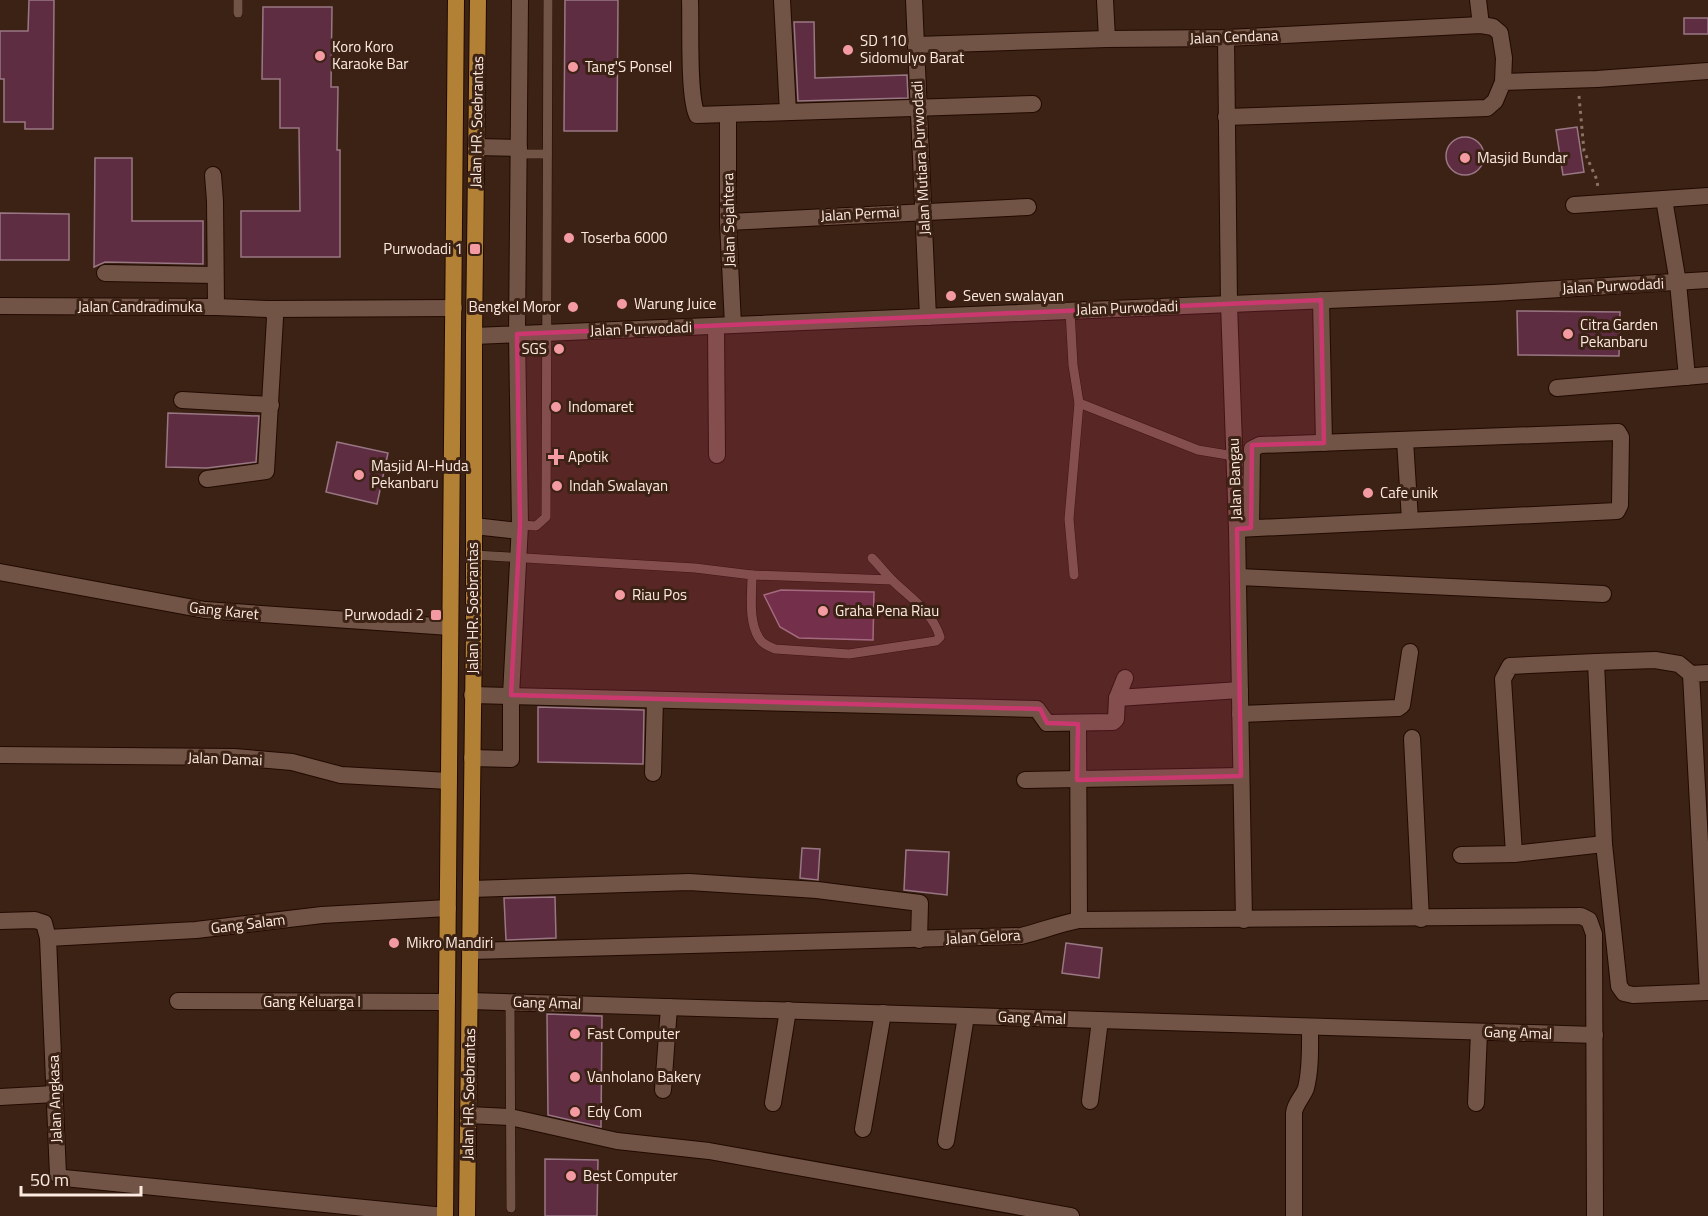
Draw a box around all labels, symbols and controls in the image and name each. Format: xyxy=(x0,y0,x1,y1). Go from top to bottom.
street label: Jalan Cendana xyxy=(1189,23,1279,50)
place label: SD 110 Sidomulyo Barat xyxy=(860,29,965,69)
place label: Koro Koro Karaoke Bar xyxy=(332,35,409,75)
marker: SD 110 Sidomulyo Barat xyxy=(841,43,855,57)
marker: Koro Koro Karaoke Bar xyxy=(313,49,327,63)
place label: Tang'S Ponsel xyxy=(585,55,672,78)
street label: Jalan HR. Soebrantas xyxy=(464,56,489,188)
marker: Tang'S Ponsel xyxy=(566,60,580,74)
street label: Jalan Mutiara Purwodadi xyxy=(905,80,936,236)
place label: Masjid Bundar xyxy=(1477,146,1568,169)
marker: Masjid Bundar xyxy=(1458,151,1472,165)
street label: Jalan Sejahtera xyxy=(716,172,741,267)
street label: Jalan Permai xyxy=(820,200,900,227)
place label: Toserba 6000 xyxy=(581,226,668,249)
marker: Toserba 6000 xyxy=(562,231,576,245)
place label: Purwodadi 1 xyxy=(383,237,463,260)
marker: Purwodadi 1 xyxy=(468,242,482,256)
street label: Jalan Purwodadi xyxy=(1561,271,1665,300)
place label: Seven swalayan xyxy=(963,284,1064,307)
marker: Seven swalayan xyxy=(944,289,958,303)
place label: Warung Juice xyxy=(634,292,716,315)
street label: Jalan Purwodadi xyxy=(1076,294,1178,321)
street label: Jalan Candradimuka xyxy=(78,295,203,318)
place label: Bengkel Moror xyxy=(468,295,561,318)
marker: Warung Juice xyxy=(615,297,629,311)
marker: Bengkel Moror xyxy=(566,300,580,314)
place label: Citra Garden Pekanbaru xyxy=(1580,313,1658,353)
street label: Jalan Purwodadi xyxy=(590,315,692,342)
marker: Citra Garden Pekanbaru xyxy=(1561,327,1575,341)
place label: SGS xyxy=(521,337,547,360)
marker: SGS xyxy=(552,342,566,356)
place label: Indomaret xyxy=(568,395,634,418)
marker: Indomaret xyxy=(549,400,563,414)
street label: Jalan Bangau xyxy=(1222,438,1247,520)
place label: Apotik xyxy=(568,445,608,468)
marker: Apotik xyxy=(549,450,563,464)
place label: Masjid Al-Huda Pekanbaru xyxy=(371,454,469,494)
marker: Masjid Al-Huda Pekanbaru xyxy=(352,468,366,482)
place label: Indah Swalayan xyxy=(569,474,668,497)
marker: Indah Swalayan xyxy=(550,479,564,493)
place label: Cafe unik xyxy=(1380,481,1438,504)
marker: Cafe unik xyxy=(1361,486,1375,500)
street label: Jalan HR. Soebrantas xyxy=(461,542,484,674)
place label: Riau Pos xyxy=(632,583,687,606)
marker: Riau Pos xyxy=(613,588,627,602)
street label: Gang Karet xyxy=(188,595,261,626)
place label: Graha Pena Riau xyxy=(835,599,939,622)
place label: Purwodadi 2 xyxy=(344,603,424,626)
marker: Graha Pena Riau xyxy=(816,604,830,618)
marker: Purwodadi 2 xyxy=(429,608,443,622)
street label: Jalan Damai xyxy=(187,746,263,771)
street label: Gang Salam xyxy=(209,908,287,939)
street label: Jalan Gelora xyxy=(945,923,1022,950)
place label: Mikro Mandiri xyxy=(406,931,493,954)
marker: Mikro Mandiri xyxy=(387,936,401,950)
street label: Gang Keluarga I xyxy=(263,990,361,1013)
street label: Gang Amal xyxy=(512,990,582,1015)
street label: Gang Amal xyxy=(997,1005,1067,1030)
street label: Gang Amal xyxy=(1483,1020,1553,1045)
place label: Fast Computer xyxy=(587,1022,680,1045)
marker: Fast Computer xyxy=(568,1027,582,1041)
street label: Jalan HR. Soebrantas xyxy=(456,1028,481,1160)
street label: Jalan Angkasa xyxy=(41,1054,68,1143)
place label: Vanholano Bakery xyxy=(587,1065,701,1088)
marker: Vanholano Bakery xyxy=(568,1070,582,1084)
place label: Edy Com xyxy=(587,1100,642,1123)
marker: Edy Com xyxy=(568,1105,582,1119)
scale bar xyxy=(21,1159,141,1197)
place label: Best Computer xyxy=(583,1164,678,1187)
text: 50 m xyxy=(30,1166,69,1193)
marker: Best Computer xyxy=(564,1169,578,1183)

